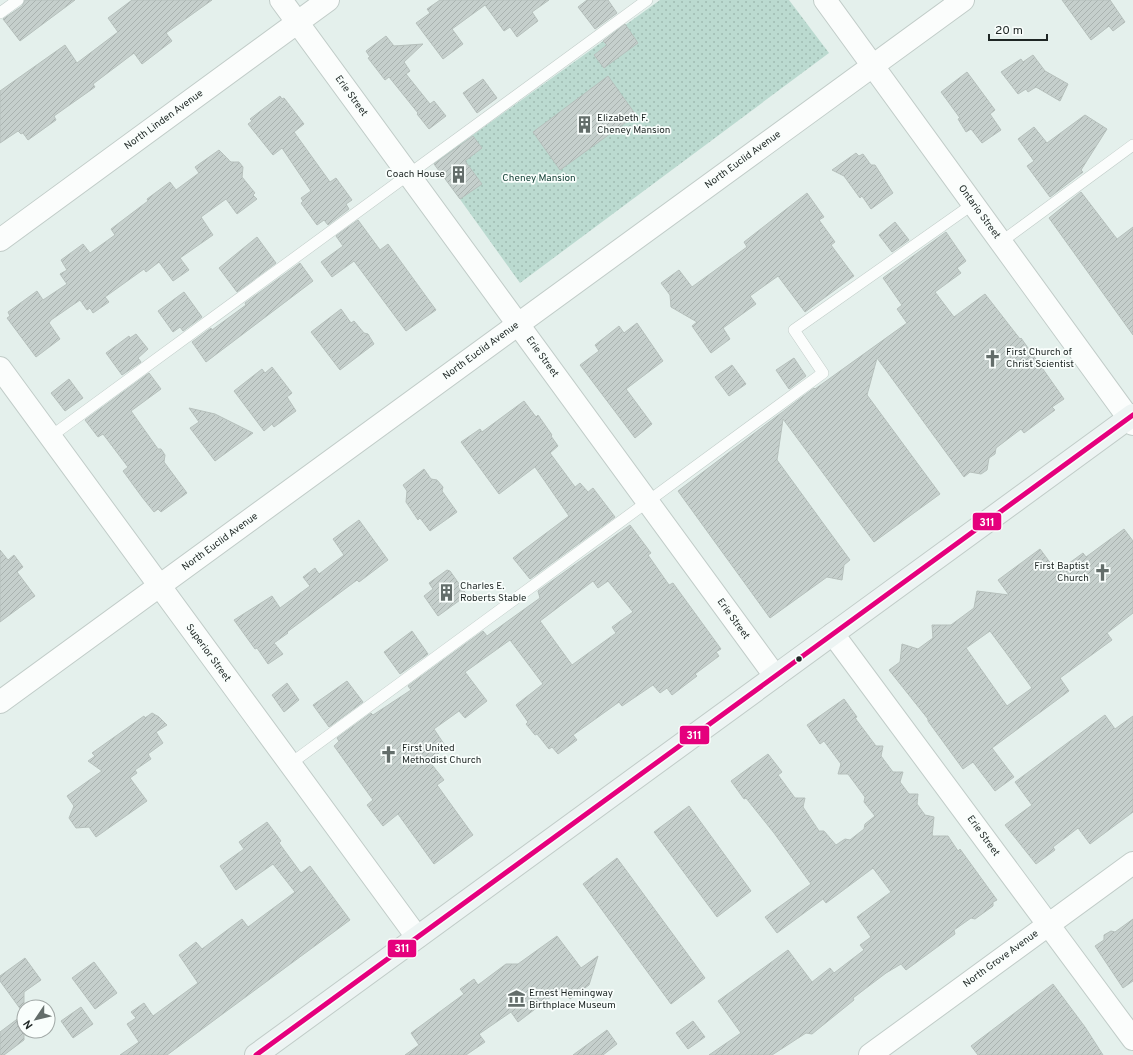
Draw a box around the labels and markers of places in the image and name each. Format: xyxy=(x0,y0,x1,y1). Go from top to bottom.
place label: Elizabeth F. Cheney Mansion xyxy=(597,112,670,137)
building icon: Elizabeth F. Cheney Mansion xyxy=(574,114,594,134)
building icon: Coach House xyxy=(448,164,468,184)
place label: Coach House xyxy=(386,168,445,181)
place label: First Church of Christ Scientist xyxy=(1006,346,1074,371)
church icon: First Church of Christ Scientist xyxy=(983,348,1003,368)
place label: First Baptist Church xyxy=(1034,560,1089,585)
church icon: First Baptist Church xyxy=(1092,562,1112,582)
place label: Charles E. Roberts Stable xyxy=(460,580,526,605)
building icon: Charles E. Roberts Stable xyxy=(437,582,457,602)
unlabelled marker xyxy=(794,654,804,664)
place label: First United Methodist Church xyxy=(402,742,481,767)
church icon: First United Methodist Church xyxy=(379,744,399,764)
place label: Ernest Hemingway Birthplace Museum xyxy=(529,987,616,1012)
museum icon: Ernest Hemingway Birthplace Museum xyxy=(506,989,526,1009)

